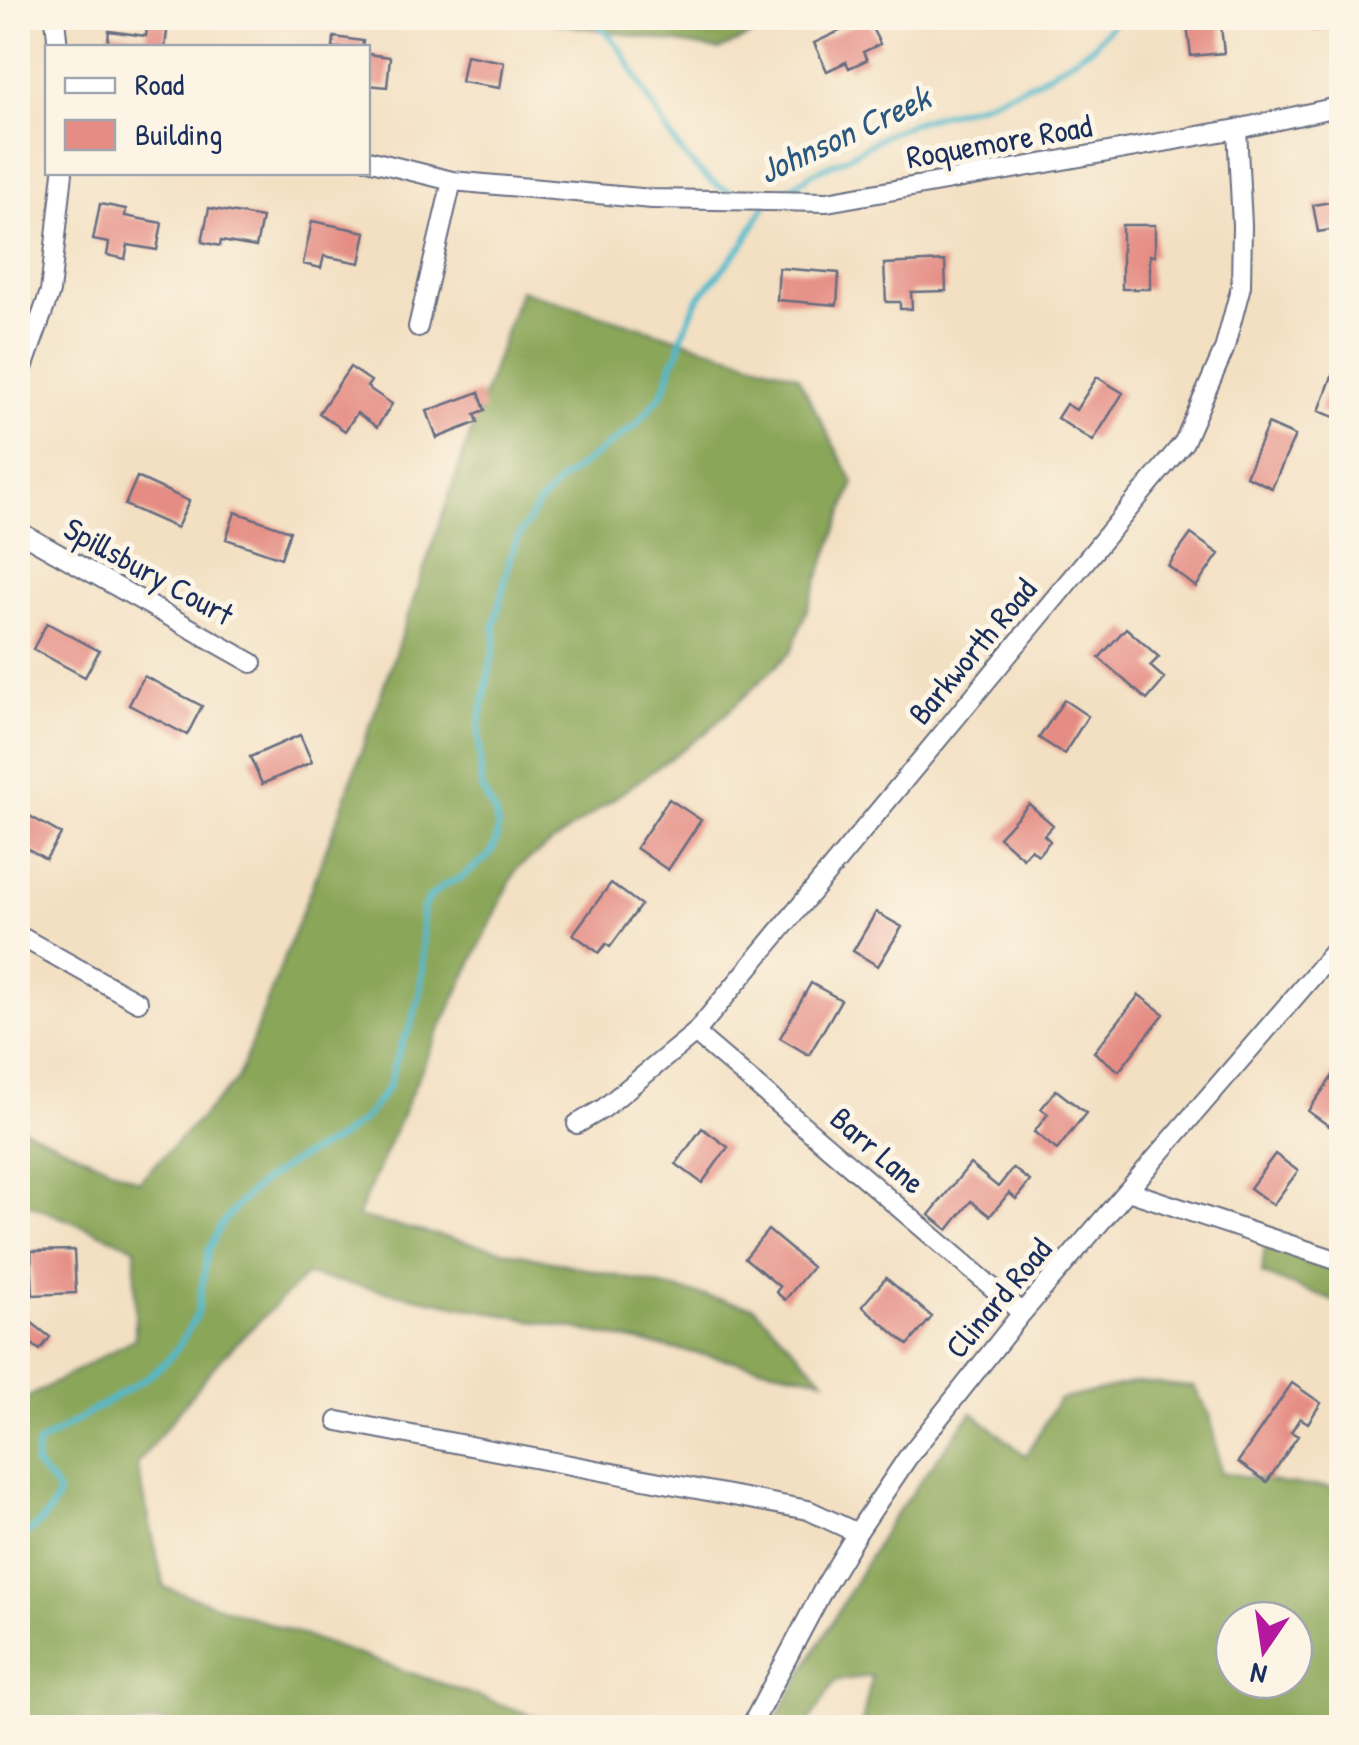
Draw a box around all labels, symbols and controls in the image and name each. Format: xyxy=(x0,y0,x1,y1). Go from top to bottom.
legend xyxy=(45,45,370,175)
text: Road xyxy=(135,64,184,104)
water label: Johnson Creek xyxy=(751,72,940,194)
street label: Roquemore Road xyxy=(903,104,1095,178)
text: Building xyxy=(135,114,222,154)
street label: Spillsbury Court xyxy=(57,507,242,636)
street label: Barkworth Road xyxy=(898,569,1046,733)
street label: Barr Lane xyxy=(821,1097,935,1203)
street label: Clinard Road xyxy=(935,1229,1061,1367)
north arrow xyxy=(1214,1600,1314,1700)
text: N xyxy=(1247,1654,1270,1695)

